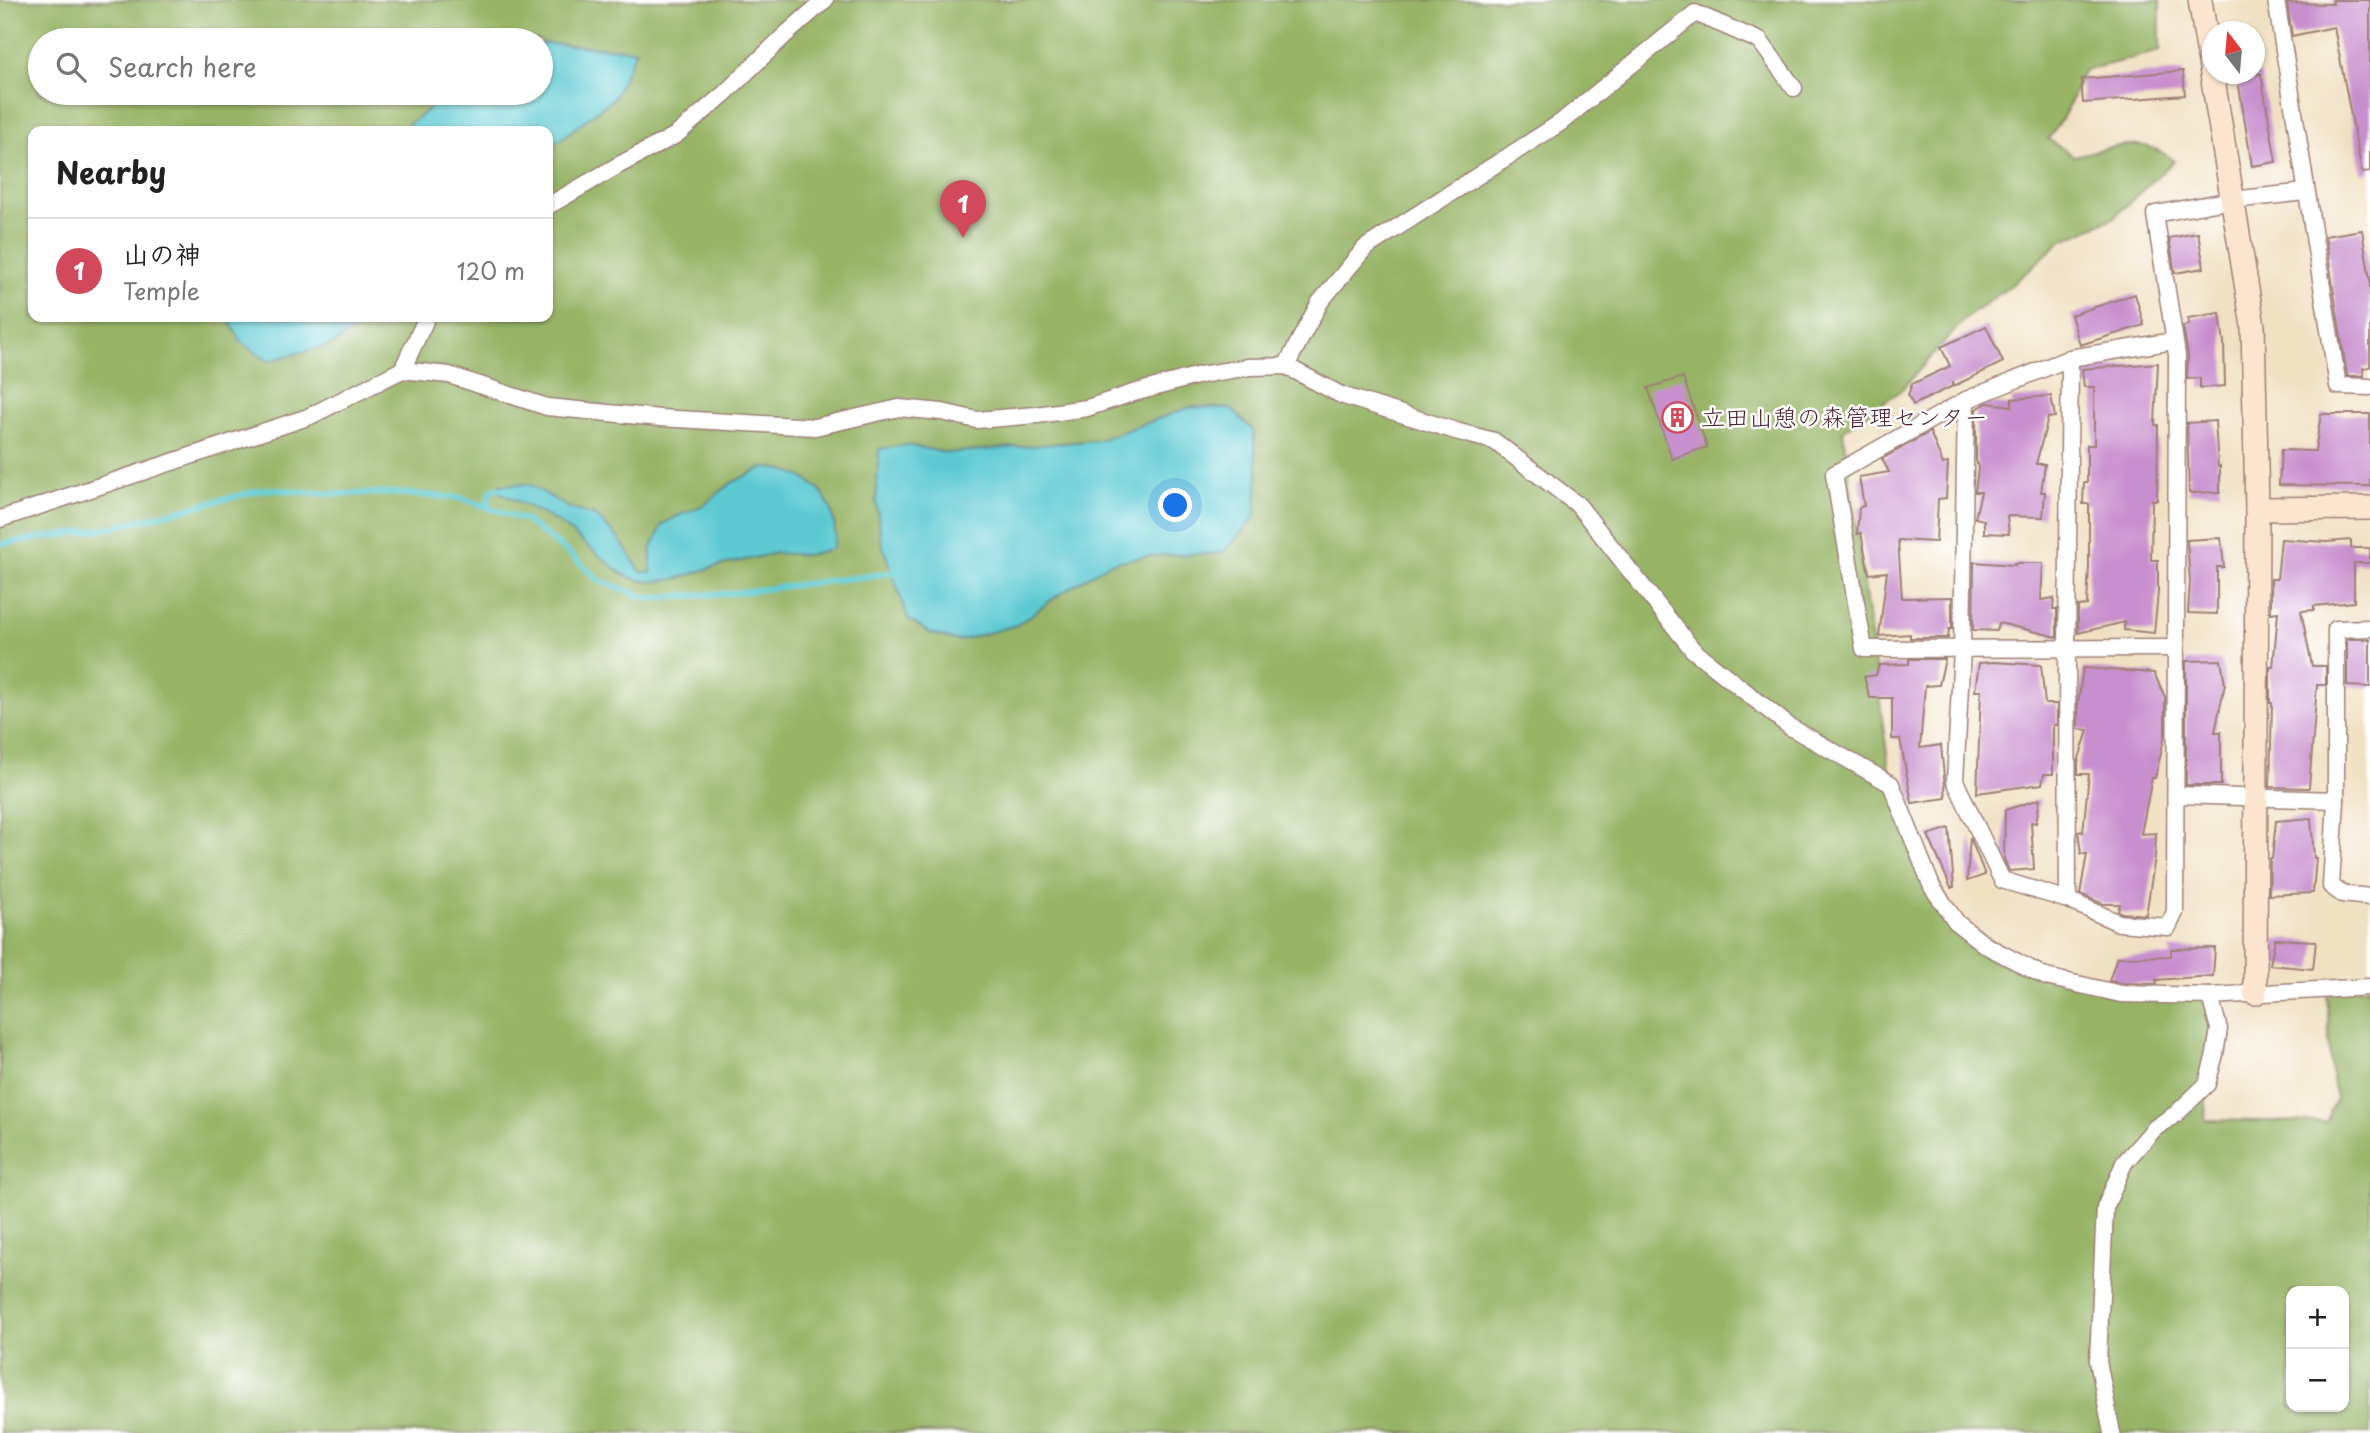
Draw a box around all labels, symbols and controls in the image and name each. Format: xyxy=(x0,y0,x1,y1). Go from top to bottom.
north arrow xyxy=(2202,21,2265,84)
search box xyxy=(28,28,553,105)
text: Search here xyxy=(108,47,257,86)
icon: search xyxy=(52,48,90,86)
text: Nearby xyxy=(56,149,166,194)
pin: 1 xyxy=(940,180,986,238)
text: 山の神 xyxy=(123,234,201,273)
text: 1 xyxy=(74,253,85,288)
text: 120 m xyxy=(457,253,525,288)
text: Temple xyxy=(123,273,200,308)
place label: 立田山憩の森管理センター xyxy=(1701,398,1988,434)
building icon: 立田山憩の森管理センター xyxy=(1661,401,1695,435)
your location xyxy=(1158,488,1192,522)
map controls xyxy=(2286,1286,2349,1412)
button: + xyxy=(2286,1286,2349,1349)
button: − xyxy=(2286,1349,2349,1412)

